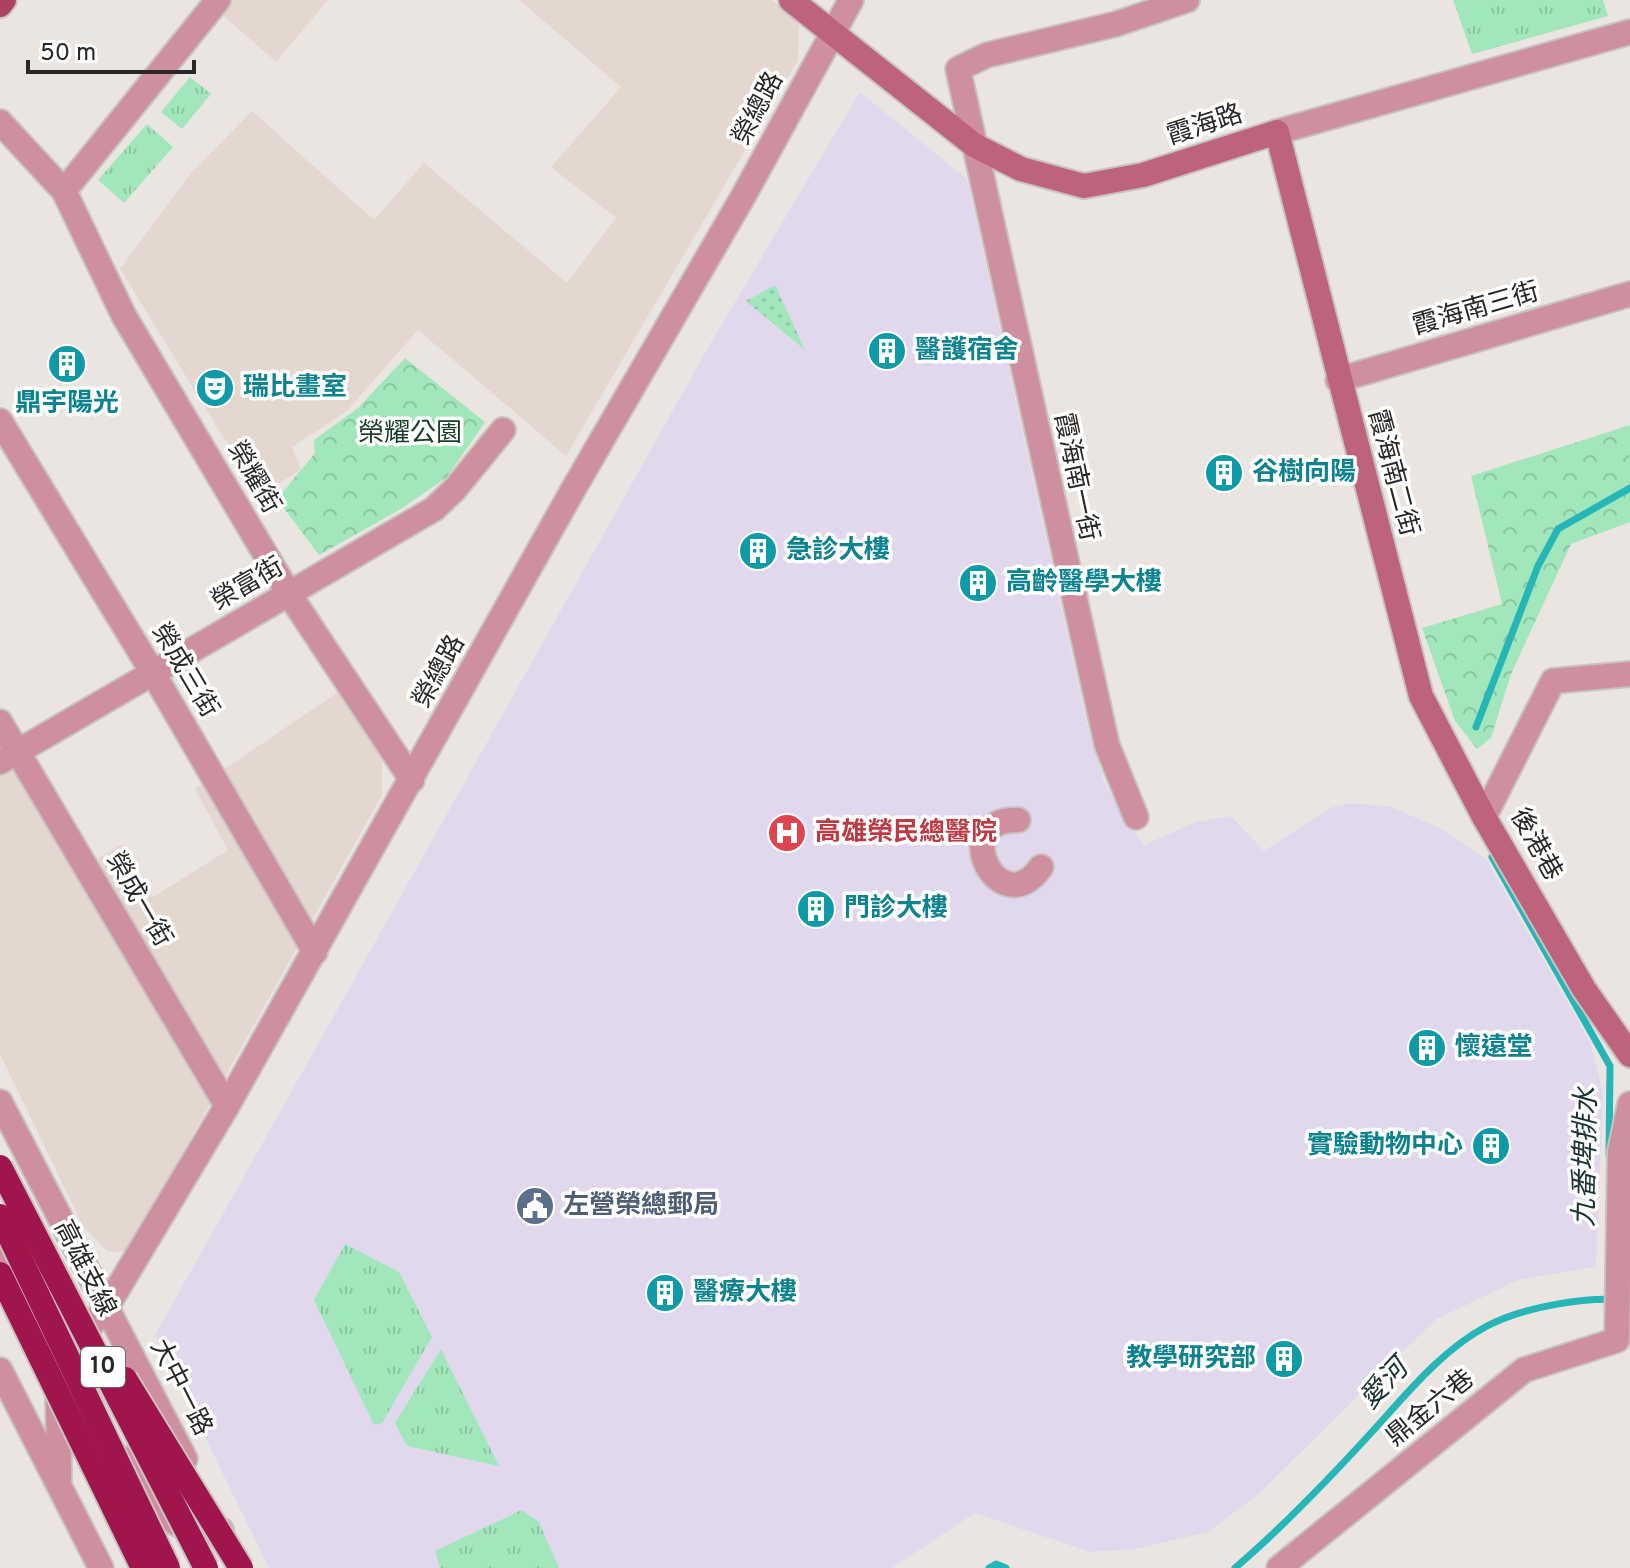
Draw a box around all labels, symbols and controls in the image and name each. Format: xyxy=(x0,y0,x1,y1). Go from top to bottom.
scale bar xyxy=(28,24,194,74)
text: 50 m xyxy=(40,39,96,69)
street label: 榮總路 xyxy=(726,67,792,151)
street label: 霞海路 xyxy=(1163,98,1247,154)
street label: 霞海南三街 xyxy=(1409,276,1543,344)
building icon: 醫護宿舍 xyxy=(866,330,908,372)
place label: 醫護宿舍 xyxy=(915,335,1019,368)
building icon: 鼎宇陽光 xyxy=(46,343,88,385)
theatre icon: 瑞比畫室 xyxy=(194,367,236,409)
place label: 瑞比畫室 xyxy=(243,372,347,405)
place label: 鼎宇陽光 xyxy=(15,388,119,421)
street label: 霞海南二街 xyxy=(1359,406,1425,540)
street label: 霞海南一街 xyxy=(1045,410,1105,544)
park label: 榮耀公園 xyxy=(358,418,462,451)
street label: 榮耀街 xyxy=(219,436,287,520)
building icon: 谷樹向陽 xyxy=(1203,452,1245,494)
place label: 谷樹向陽 xyxy=(1252,457,1356,490)
building icon: 急診大樓 xyxy=(737,530,779,572)
place label: 急診大樓 xyxy=(786,535,890,568)
street label: 榮富街 xyxy=(206,551,290,619)
building icon: 高齡醫學大樓 xyxy=(957,562,999,604)
place label: 高齡醫學大樓 xyxy=(1006,567,1162,600)
street label: 榮成三街 xyxy=(143,618,225,724)
street label: 榮總路 xyxy=(407,630,473,714)
street label: 後港巷 xyxy=(1502,803,1568,887)
hospital icon: 高雄榮民總醫院 xyxy=(766,812,808,854)
place label: 高雄榮民總醫院 xyxy=(815,817,997,850)
street label: 榮成一街 xyxy=(98,847,178,953)
building icon: 門診大樓 xyxy=(795,888,837,930)
place label: 門診大樓 xyxy=(844,893,948,926)
building icon: 懷遠堂 xyxy=(1406,1027,1448,1069)
place label: 懷遠堂 xyxy=(1455,1032,1533,1065)
water label: 九番埤排水 xyxy=(1568,1085,1606,1227)
building icon: 實驗動物中心 xyxy=(1470,1125,1512,1167)
place label: 實驗動物中心 xyxy=(1307,1130,1463,1163)
public building icon: 左營榮總郵局 xyxy=(514,1185,556,1227)
place label: 左營榮總郵局 xyxy=(563,1190,719,1223)
street label: 高雄支線 xyxy=(46,1215,122,1323)
building icon: 醫療大樓 xyxy=(644,1272,686,1314)
place label: 醫療大樓 xyxy=(693,1277,797,1310)
street label: 大中一路 xyxy=(142,1334,218,1442)
building icon: 教學研究部 xyxy=(1263,1338,1305,1380)
place label: 教學研究部 xyxy=(1126,1343,1256,1376)
road number: 10 xyxy=(81,1347,125,1387)
water label: 愛河 xyxy=(1353,1349,1421,1418)
street label: 鼎金六巷 xyxy=(1380,1363,1482,1455)

